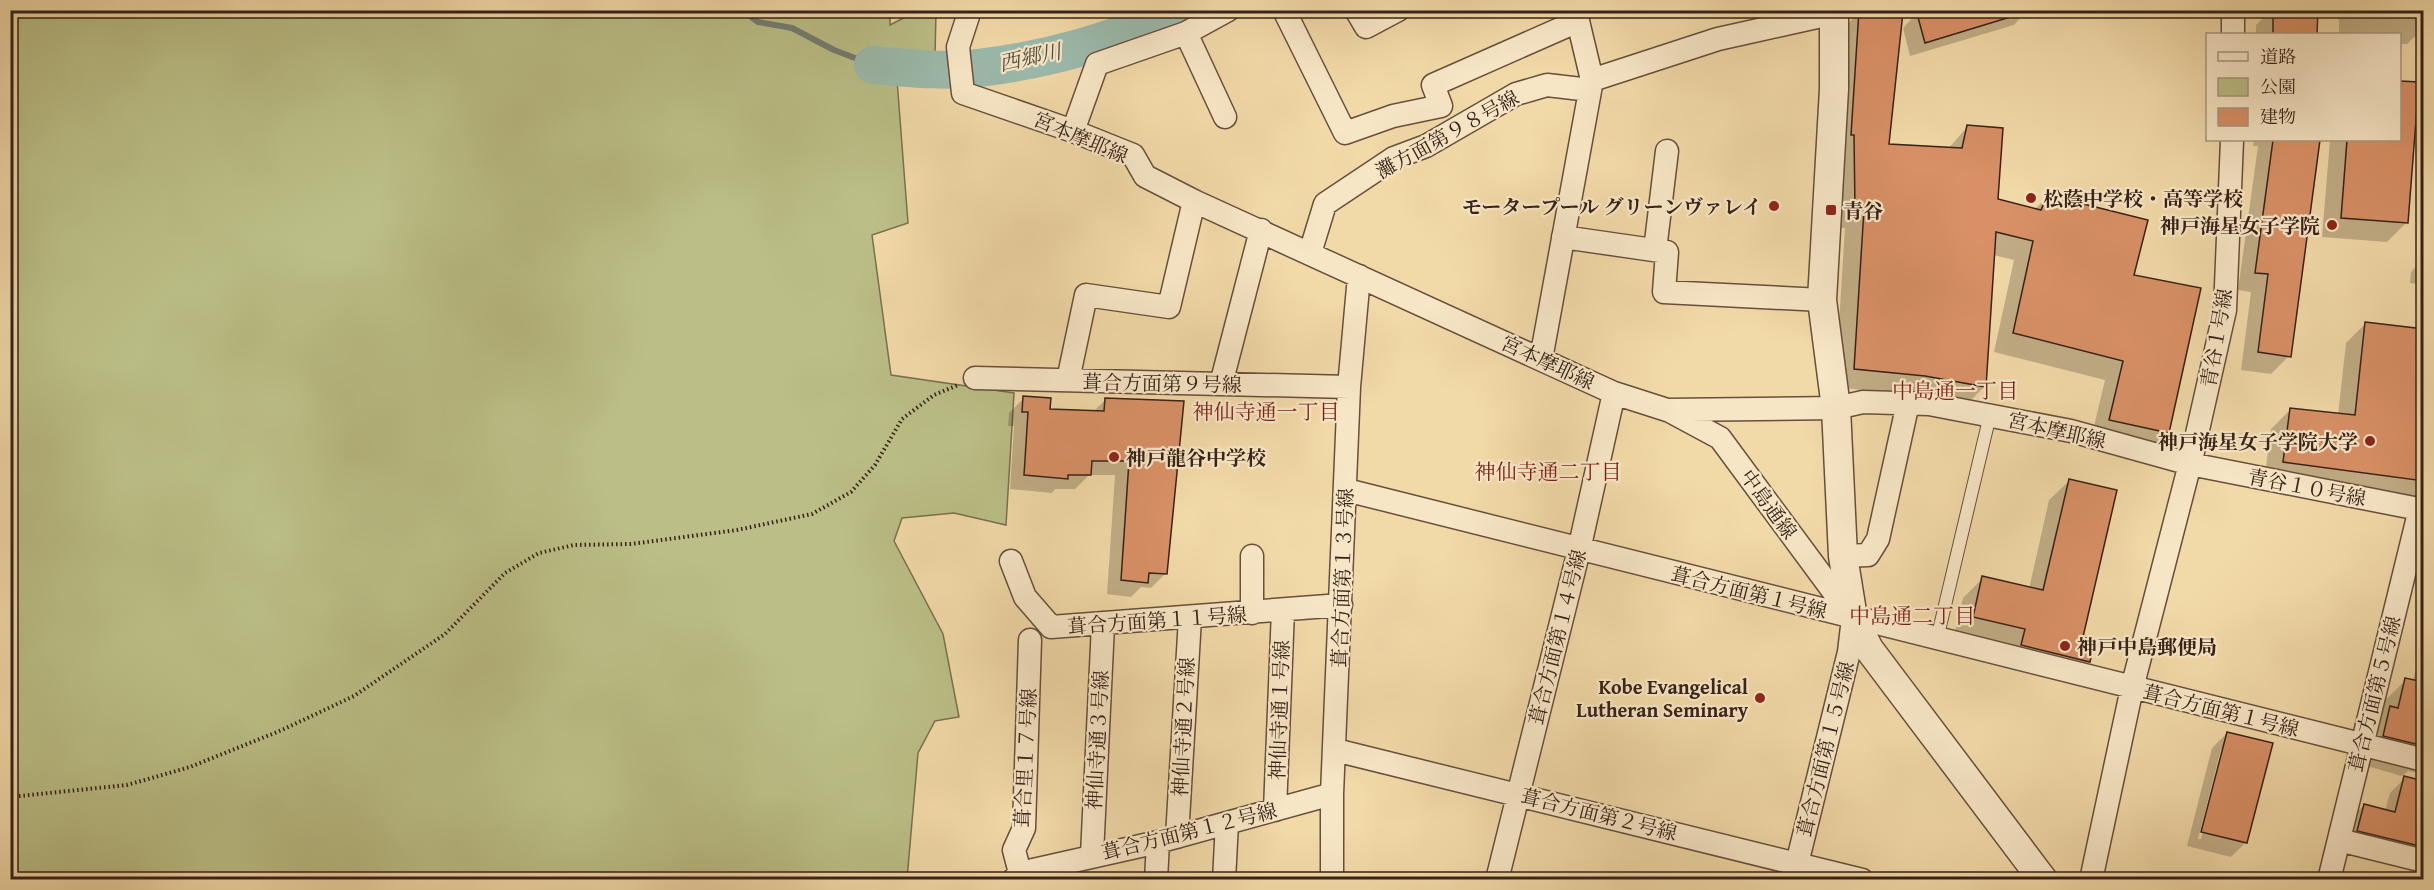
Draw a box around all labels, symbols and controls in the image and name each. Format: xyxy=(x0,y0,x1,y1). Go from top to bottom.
legend xyxy=(2206,33,2401,141)
water label: 西郷川 xyxy=(996,35,1066,79)
text: 道路 xyxy=(2260,43,2296,70)
text: 公園 xyxy=(2260,73,2296,100)
street label: 灘方面第９８号線 xyxy=(1370,83,1524,185)
text: 建物 xyxy=(2260,103,2296,130)
street label: 宮本摩耶線 xyxy=(1029,104,1133,170)
place label: 松蔭中学校・高等学校 xyxy=(2043,184,2243,213)
marker: 松蔭中学校・高等学校 xyxy=(2024,191,2038,205)
place label: モータープール グリーンヴァレイ xyxy=(1462,192,1762,221)
place label: 青谷 xyxy=(1843,196,1883,225)
marker: モータープール グリーンヴァレイ xyxy=(1767,199,1781,213)
marker: 青谷 xyxy=(1824,203,1838,217)
place label: 神戸海星女子学院 xyxy=(2160,211,2320,240)
marker: 神戸海星女子学院 xyxy=(2325,218,2339,232)
street label: 青谷１号線 xyxy=(2193,286,2239,390)
street label: 宮本摩耶線 xyxy=(1497,328,1599,396)
street label: 葺合方面第９号線 xyxy=(1082,367,1242,399)
district label: 中島通一丁目 xyxy=(1892,375,2018,406)
district label: 神仙寺通一丁目 xyxy=(1193,396,1340,427)
street label: 宮本摩耶線 xyxy=(2005,405,2109,455)
place label: 神戸海星女子学院大学 xyxy=(2158,427,2358,456)
marker: 神戸海星女子学院大学 xyxy=(2363,434,2377,448)
place label: 神戸龍谷中学校 xyxy=(1126,443,1266,472)
marker: 神戸龍谷中学校 xyxy=(1107,450,1121,464)
district label: 神仙寺通二丁目 xyxy=(1475,456,1622,487)
street label: 青谷１０号線 xyxy=(2245,461,2369,513)
street label: 中島通線 xyxy=(1734,463,1804,545)
street label: 葺合方面第１３号線 xyxy=(1324,488,1360,668)
street label: 葺合方面第１４号線 xyxy=(1521,546,1593,728)
street label: 葺合方面第１号線 xyxy=(1668,559,1830,625)
street label: 葺合方面第１１号線 xyxy=(1066,599,1248,641)
district label: 中島通二丁目 xyxy=(1849,600,1975,631)
street label: 葺合方面第５号線 xyxy=(2341,613,2407,775)
place label: 神戸中島郵便局 xyxy=(2077,632,2217,661)
marker: 神戸中島郵便局 xyxy=(2058,639,2072,653)
street label: 神仙寺通１号線 xyxy=(1262,640,1296,780)
street label: 神仙寺通２号線 xyxy=(1165,656,1201,798)
street label: 葺合方面第１５号線 xyxy=(1789,658,1861,840)
street label: 神仙寺通３号線 xyxy=(1079,669,1115,811)
place label: Kobe Evangelical Lutheran Seminary xyxy=(1576,672,1749,724)
street label: 葺合方面第１号線 xyxy=(2140,677,2302,743)
street label: 葺合里１７号線 xyxy=(1007,687,1043,829)
marker: Kobe Evangelical Lutheran Seminary xyxy=(1753,691,1767,705)
street label: 葺合方面第２号線 xyxy=(1518,781,1680,847)
street label: 葺合方面第１２号線 xyxy=(1098,795,1280,867)

